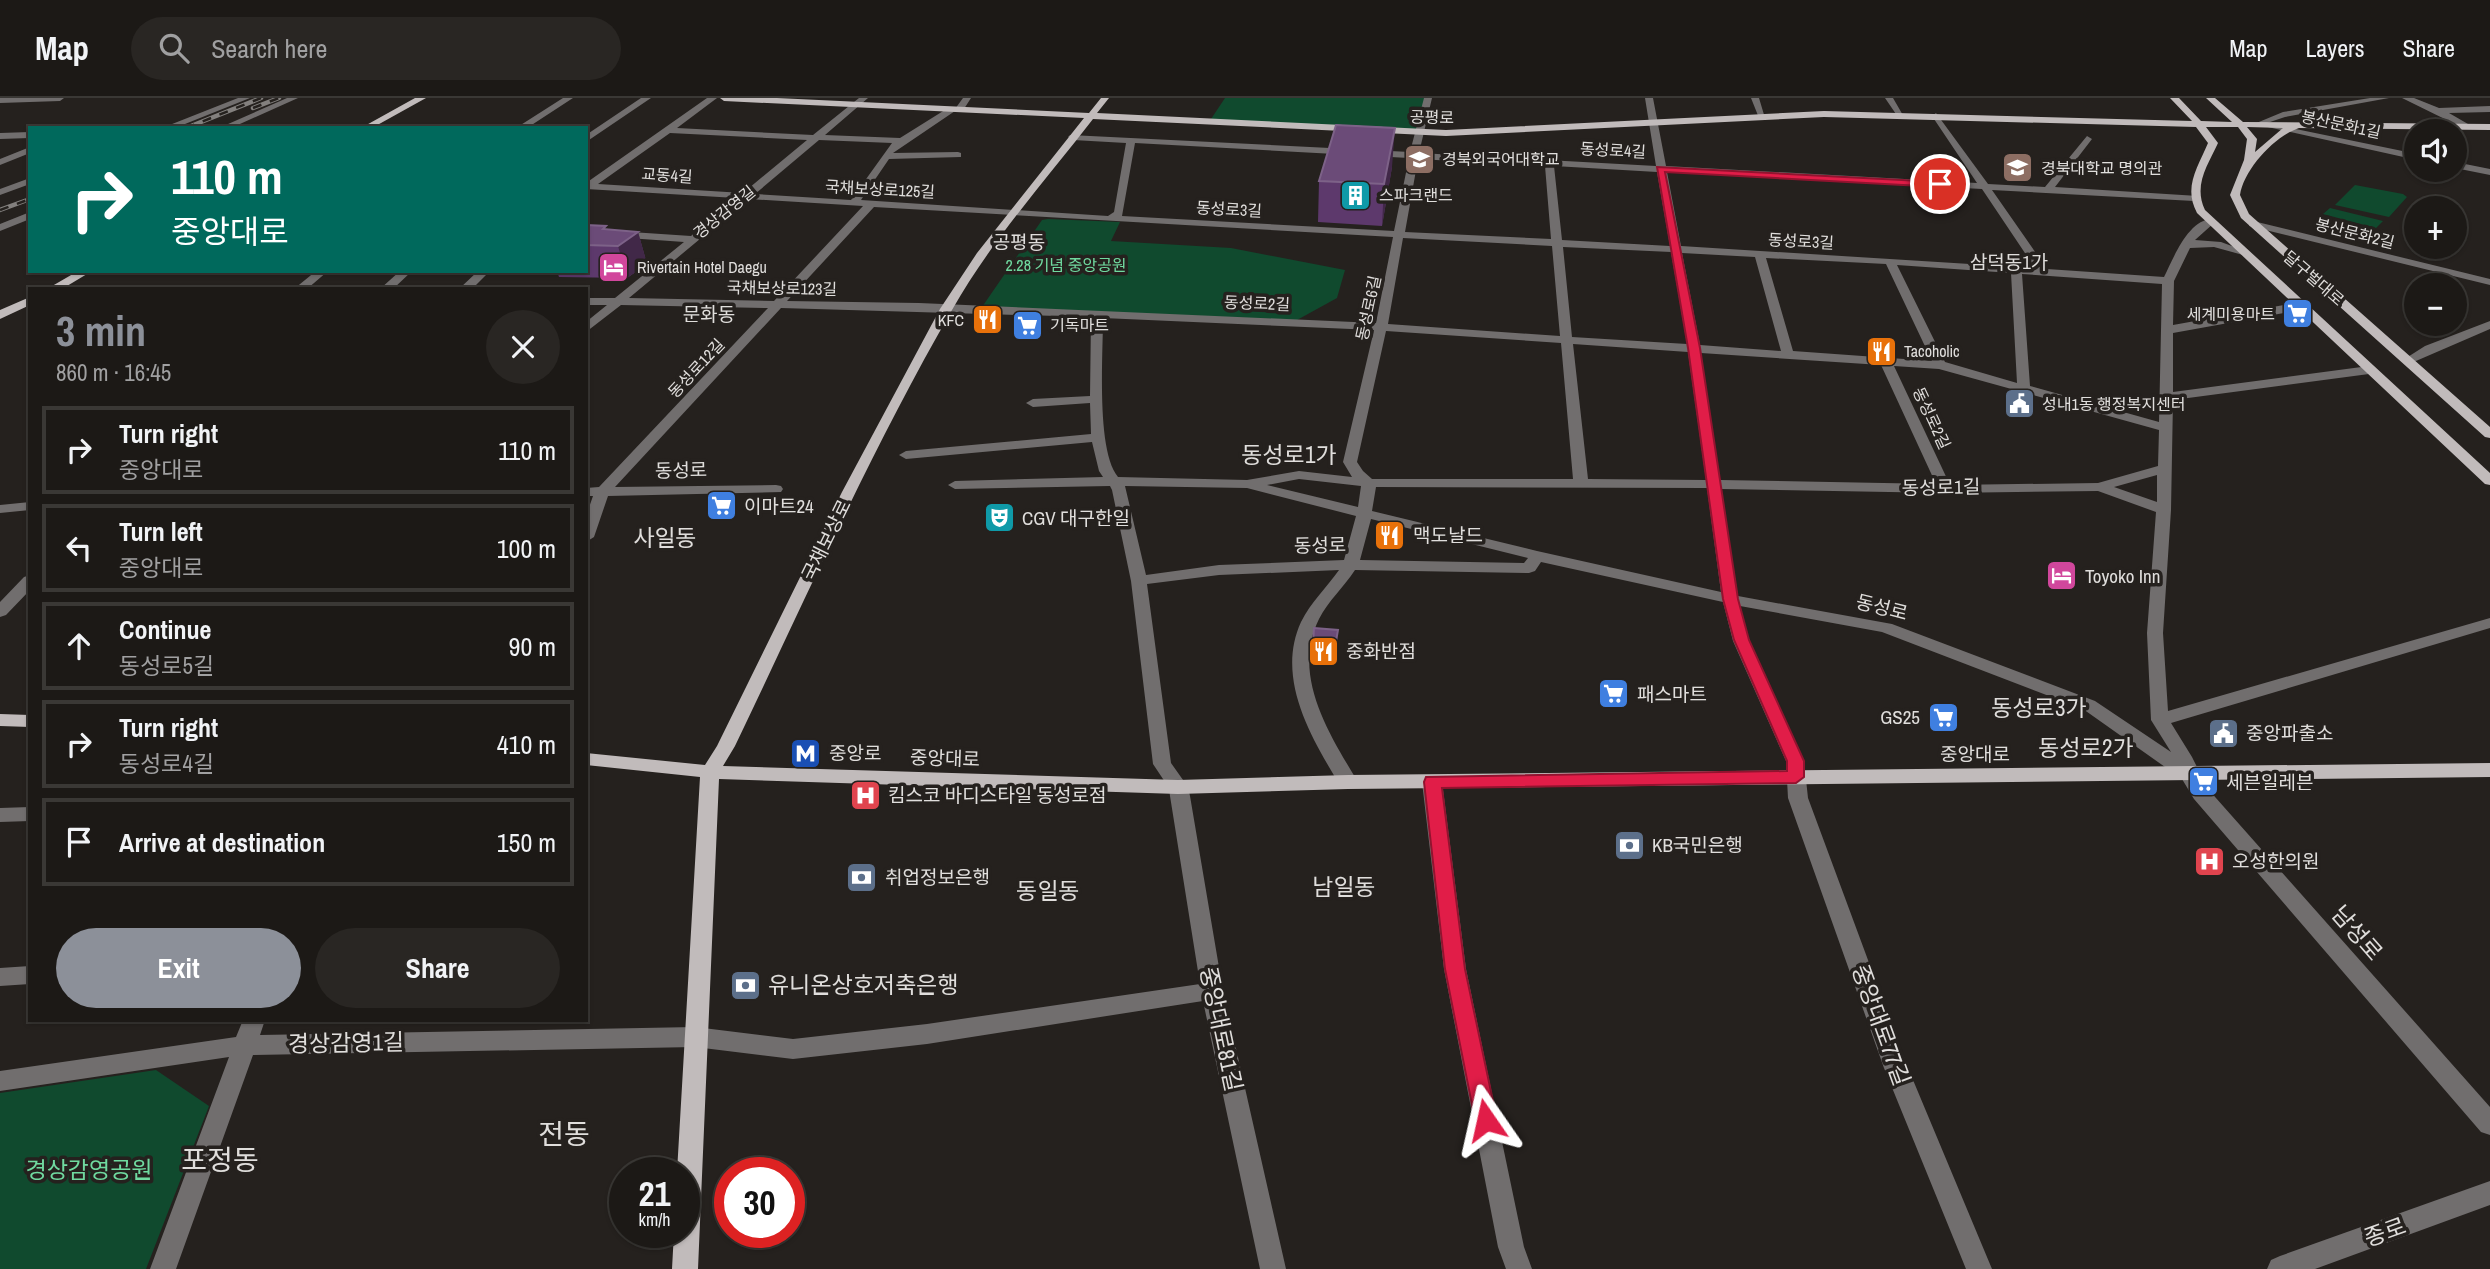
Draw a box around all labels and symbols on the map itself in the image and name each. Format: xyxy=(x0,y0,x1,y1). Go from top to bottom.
street label: 봉산문화1길 xyxy=(2299,105,2383,143)
street label: 공평로 xyxy=(1410,106,1455,128)
street label: 동성로4길 xyxy=(1579,137,1647,163)
school or university icon: 경북외국어대학교 xyxy=(1402,142,1436,176)
place label: 경북외국어대학교 xyxy=(1442,148,1560,170)
school or university icon: 경북대학교 명의관 xyxy=(2001,151,2035,185)
pin xyxy=(1910,154,1970,214)
place label: 경북대학교 명의관 xyxy=(2041,157,2163,179)
street label: 교동4길 xyxy=(641,162,693,188)
street label: 국채보상로125길 xyxy=(824,175,936,203)
building icon: 스파크랜드 xyxy=(1339,178,1373,212)
street label: 경상감영길 xyxy=(688,180,760,244)
place label: 스파크랜드 xyxy=(1379,184,1453,206)
street label: 동성로3길 xyxy=(1195,196,1263,222)
street label: 봉산문화2길 xyxy=(2313,213,2397,253)
street label: 동성로3길 xyxy=(1767,228,1835,254)
district label: 공평동 xyxy=(993,229,1045,255)
street label: 달구벌대로 xyxy=(2279,246,2349,311)
district label: 삼덕동1가 xyxy=(1970,249,2048,275)
hotel icon: Rivertain Hotel Daegu xyxy=(597,250,631,284)
park label: 2.28 기념 중앙공원 xyxy=(1005,254,1127,276)
place label: Rivertain Hotel Daegu xyxy=(637,256,767,278)
street label: 동성로6길 xyxy=(1350,273,1386,343)
street label: 국채보상로123길 xyxy=(727,276,837,300)
street label: 동성로2길 xyxy=(1224,291,1290,315)
supermarket icon: 세계미용마트 xyxy=(2281,297,2315,331)
district label: 문화동 xyxy=(683,301,735,327)
restaurant icon: KFC xyxy=(970,303,1004,337)
place label: 세계미용마트 xyxy=(2187,303,2275,325)
supermarket icon: 기독마트 xyxy=(1010,308,1044,342)
place label: KFC xyxy=(938,309,964,331)
place label: 기독마트 xyxy=(1050,314,1109,336)
street label: 동성로12길 xyxy=(663,334,729,402)
restaurant icon: Tacoholic xyxy=(1864,334,1898,368)
place label: Tacoholic xyxy=(1904,340,1960,362)
street label: 동성로2길 xyxy=(1908,383,1956,453)
public building icon: 성내1동 행정복지센터 xyxy=(2002,387,2036,421)
place label: 성내1동 행정복지센터 xyxy=(2042,393,2185,415)
district label: 동성로1가 xyxy=(1241,439,1337,470)
street label: 동성로 xyxy=(655,457,707,483)
street label: 동성로1길 xyxy=(1901,473,1981,501)
supermarket icon: 이마트24 xyxy=(704,489,738,523)
place label: 이마트24 xyxy=(744,493,814,519)
street label: 국채보상로 xyxy=(795,495,857,585)
theatre icon: CGV 대구한일 xyxy=(982,501,1016,535)
place label: CGV 대구한일 xyxy=(1022,505,1130,531)
restaurant icon: 맥도날드 xyxy=(1373,518,1407,552)
district label: 사일동 xyxy=(633,522,697,553)
place label: 맥도날드 xyxy=(1413,522,1483,548)
street label: 동성로 xyxy=(1294,532,1346,558)
hotel icon: Toyoko Inn xyxy=(2045,559,2079,593)
place label: Toyoko Inn xyxy=(2085,563,2160,589)
street label: 동성로 xyxy=(1853,588,1911,626)
restaurant icon: 중화반점 xyxy=(1306,634,1340,668)
place label: 중화반점 xyxy=(1346,638,1416,664)
supermarket icon: 패스마트 xyxy=(1597,677,1631,711)
place label: 패스마트 xyxy=(1637,681,1707,707)
district label: 동성로3가 xyxy=(1991,692,2087,723)
supermarket icon: GS25 xyxy=(1926,700,1960,734)
place label: GS25 xyxy=(1880,704,1920,730)
public building icon: 중앙파출소 xyxy=(2206,716,2240,750)
place label: 중앙파출소 xyxy=(2246,720,2333,746)
district label: 동성로2가 xyxy=(2038,732,2134,763)
metro station icon: 중앙로 xyxy=(789,736,823,770)
place label: 중앙로 xyxy=(829,740,881,766)
street label: 중앙대로 xyxy=(1940,741,2010,767)
street label: 중앙대로 xyxy=(910,744,980,772)
supermarket icon: 세븐일레븐 xyxy=(2186,765,2220,799)
place label: 세븐일레븐 xyxy=(2226,769,2313,795)
hospital icon: 킴스코 바디스타일 동성로점 xyxy=(848,778,882,812)
place label: 킴스코 바디스타일 동성로점 xyxy=(888,782,1106,808)
bank icon: KB국민은행 xyxy=(1612,828,1646,862)
place label: KB국민은행 xyxy=(1652,832,1743,858)
hospital icon: 오성한의원 xyxy=(2192,844,2226,878)
place label: 오성한의원 xyxy=(2232,848,2319,874)
bank icon: 취업정보은행 xyxy=(845,860,879,894)
place label: 취업정보은행 xyxy=(885,864,990,890)
district label: 남일동 xyxy=(1312,871,1376,902)
district label: 동일동 xyxy=(1016,875,1080,906)
street label: 남성로 xyxy=(2325,899,2390,967)
street label: 중앙대로77길 xyxy=(1845,960,1918,1090)
street label: 중앙대로81길 xyxy=(1193,964,1250,1094)
bank icon: 유니온상호저축은행 xyxy=(728,968,762,1002)
place label: 유니온상호저축은행 xyxy=(768,969,958,1000)
street label: 경상감영1길 xyxy=(288,1026,404,1059)
position arrow xyxy=(1449,1083,1523,1157)
district label: 전동 xyxy=(538,1115,590,1153)
district label: 포정동 xyxy=(181,1141,259,1179)
park label: 경상감영공원 xyxy=(26,1154,152,1185)
speed limit sign: 30 xyxy=(714,1157,805,1248)
street label: 종로 xyxy=(2360,1210,2410,1253)

